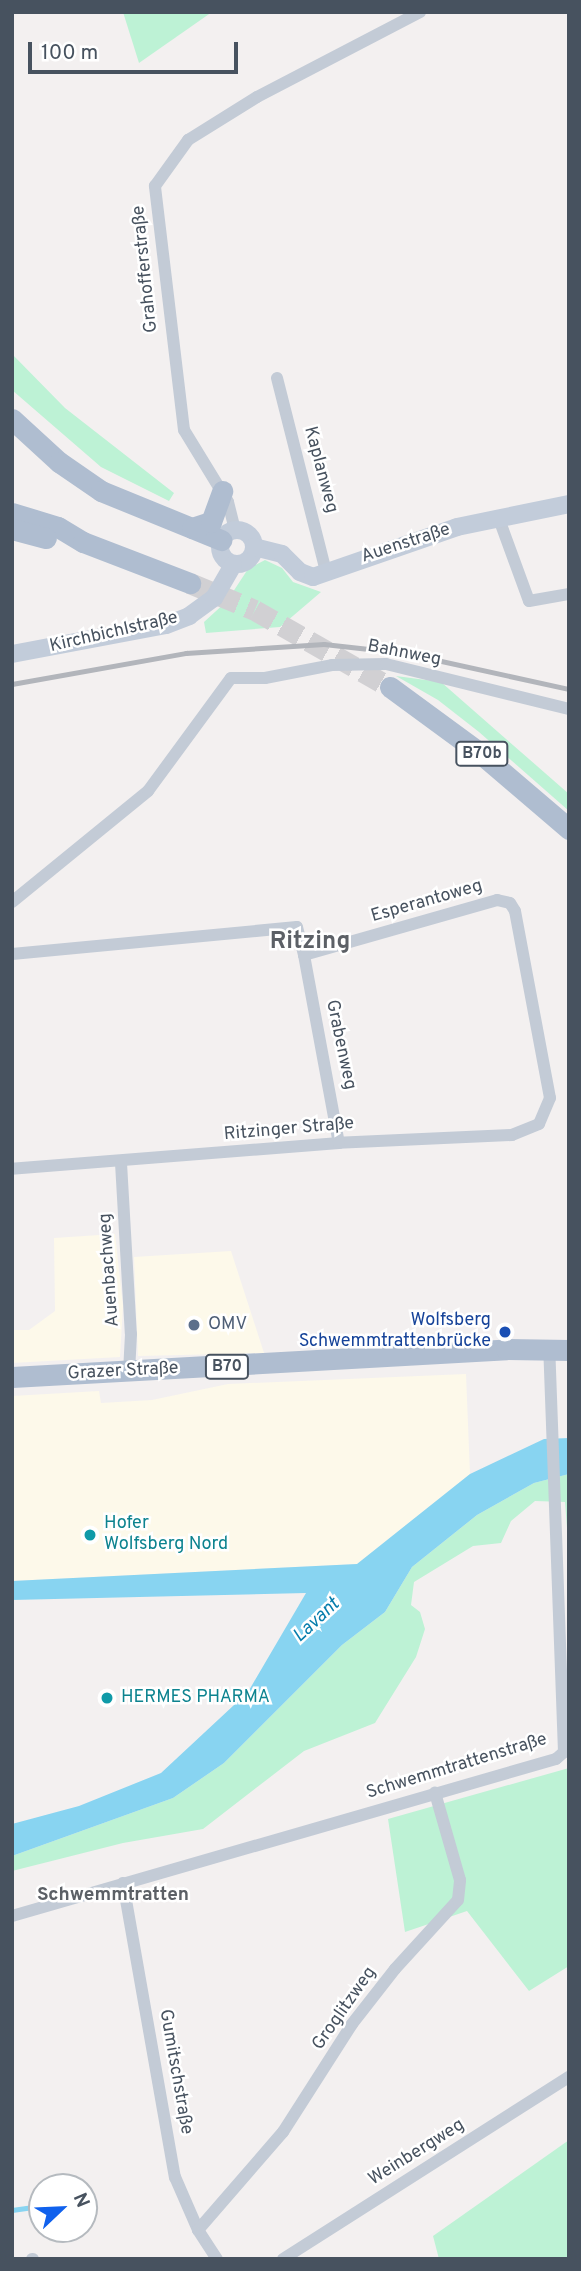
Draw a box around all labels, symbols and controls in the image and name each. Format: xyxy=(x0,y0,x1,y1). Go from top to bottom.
scale bar xyxy=(32,28,242,72)
text: 100 m xyxy=(41,40,98,67)
street label: Grahofferstraße xyxy=(129,204,163,334)
street label: Kaplanweg xyxy=(298,424,342,516)
street label: Auenstraße xyxy=(359,519,453,569)
street label: Kirchbichlstraße xyxy=(48,608,180,658)
street label: Bahnweg xyxy=(365,636,443,672)
road number: B70b xyxy=(454,741,510,766)
street label: Esperantoweg xyxy=(369,876,485,928)
district label: Ritzing xyxy=(270,929,350,957)
street label: Grabenweg xyxy=(320,998,360,1092)
street label: Ritzinger Straße xyxy=(223,1114,355,1146)
street label: Auenbachweg xyxy=(95,1212,125,1328)
place label: Wolfsberg Schwemmtrattenbrücke xyxy=(299,1311,491,1354)
place label: OMV xyxy=(208,1314,247,1336)
marker: OMV xyxy=(186,1317,202,1333)
marker: Wolfsberg Schwemmtrattenbrücke xyxy=(497,1324,513,1340)
road number: B70 xyxy=(204,1354,250,1380)
street label: Grazer Straße xyxy=(67,1358,179,1386)
place label: Hofer Wolfsberg Nord xyxy=(104,1514,228,1556)
marker: Hofer Wolfsberg Nord xyxy=(82,1527,98,1543)
water label: Lavant xyxy=(289,1594,345,1648)
place label: HERMES PHARMA xyxy=(121,1687,270,1709)
marker: HERMES PHARMA xyxy=(99,1690,115,1706)
street label: Schwemmtrattenstraße xyxy=(364,1729,550,1805)
district label: Schwemmtratten xyxy=(37,1885,189,1907)
street label: Groglitzweg xyxy=(308,1963,382,2055)
street label: Gumitschstraße xyxy=(153,2008,197,2136)
street label: Weinbergweg xyxy=(365,2115,469,2191)
north arrow xyxy=(28,2173,98,2243)
text: N xyxy=(67,2190,94,2212)

